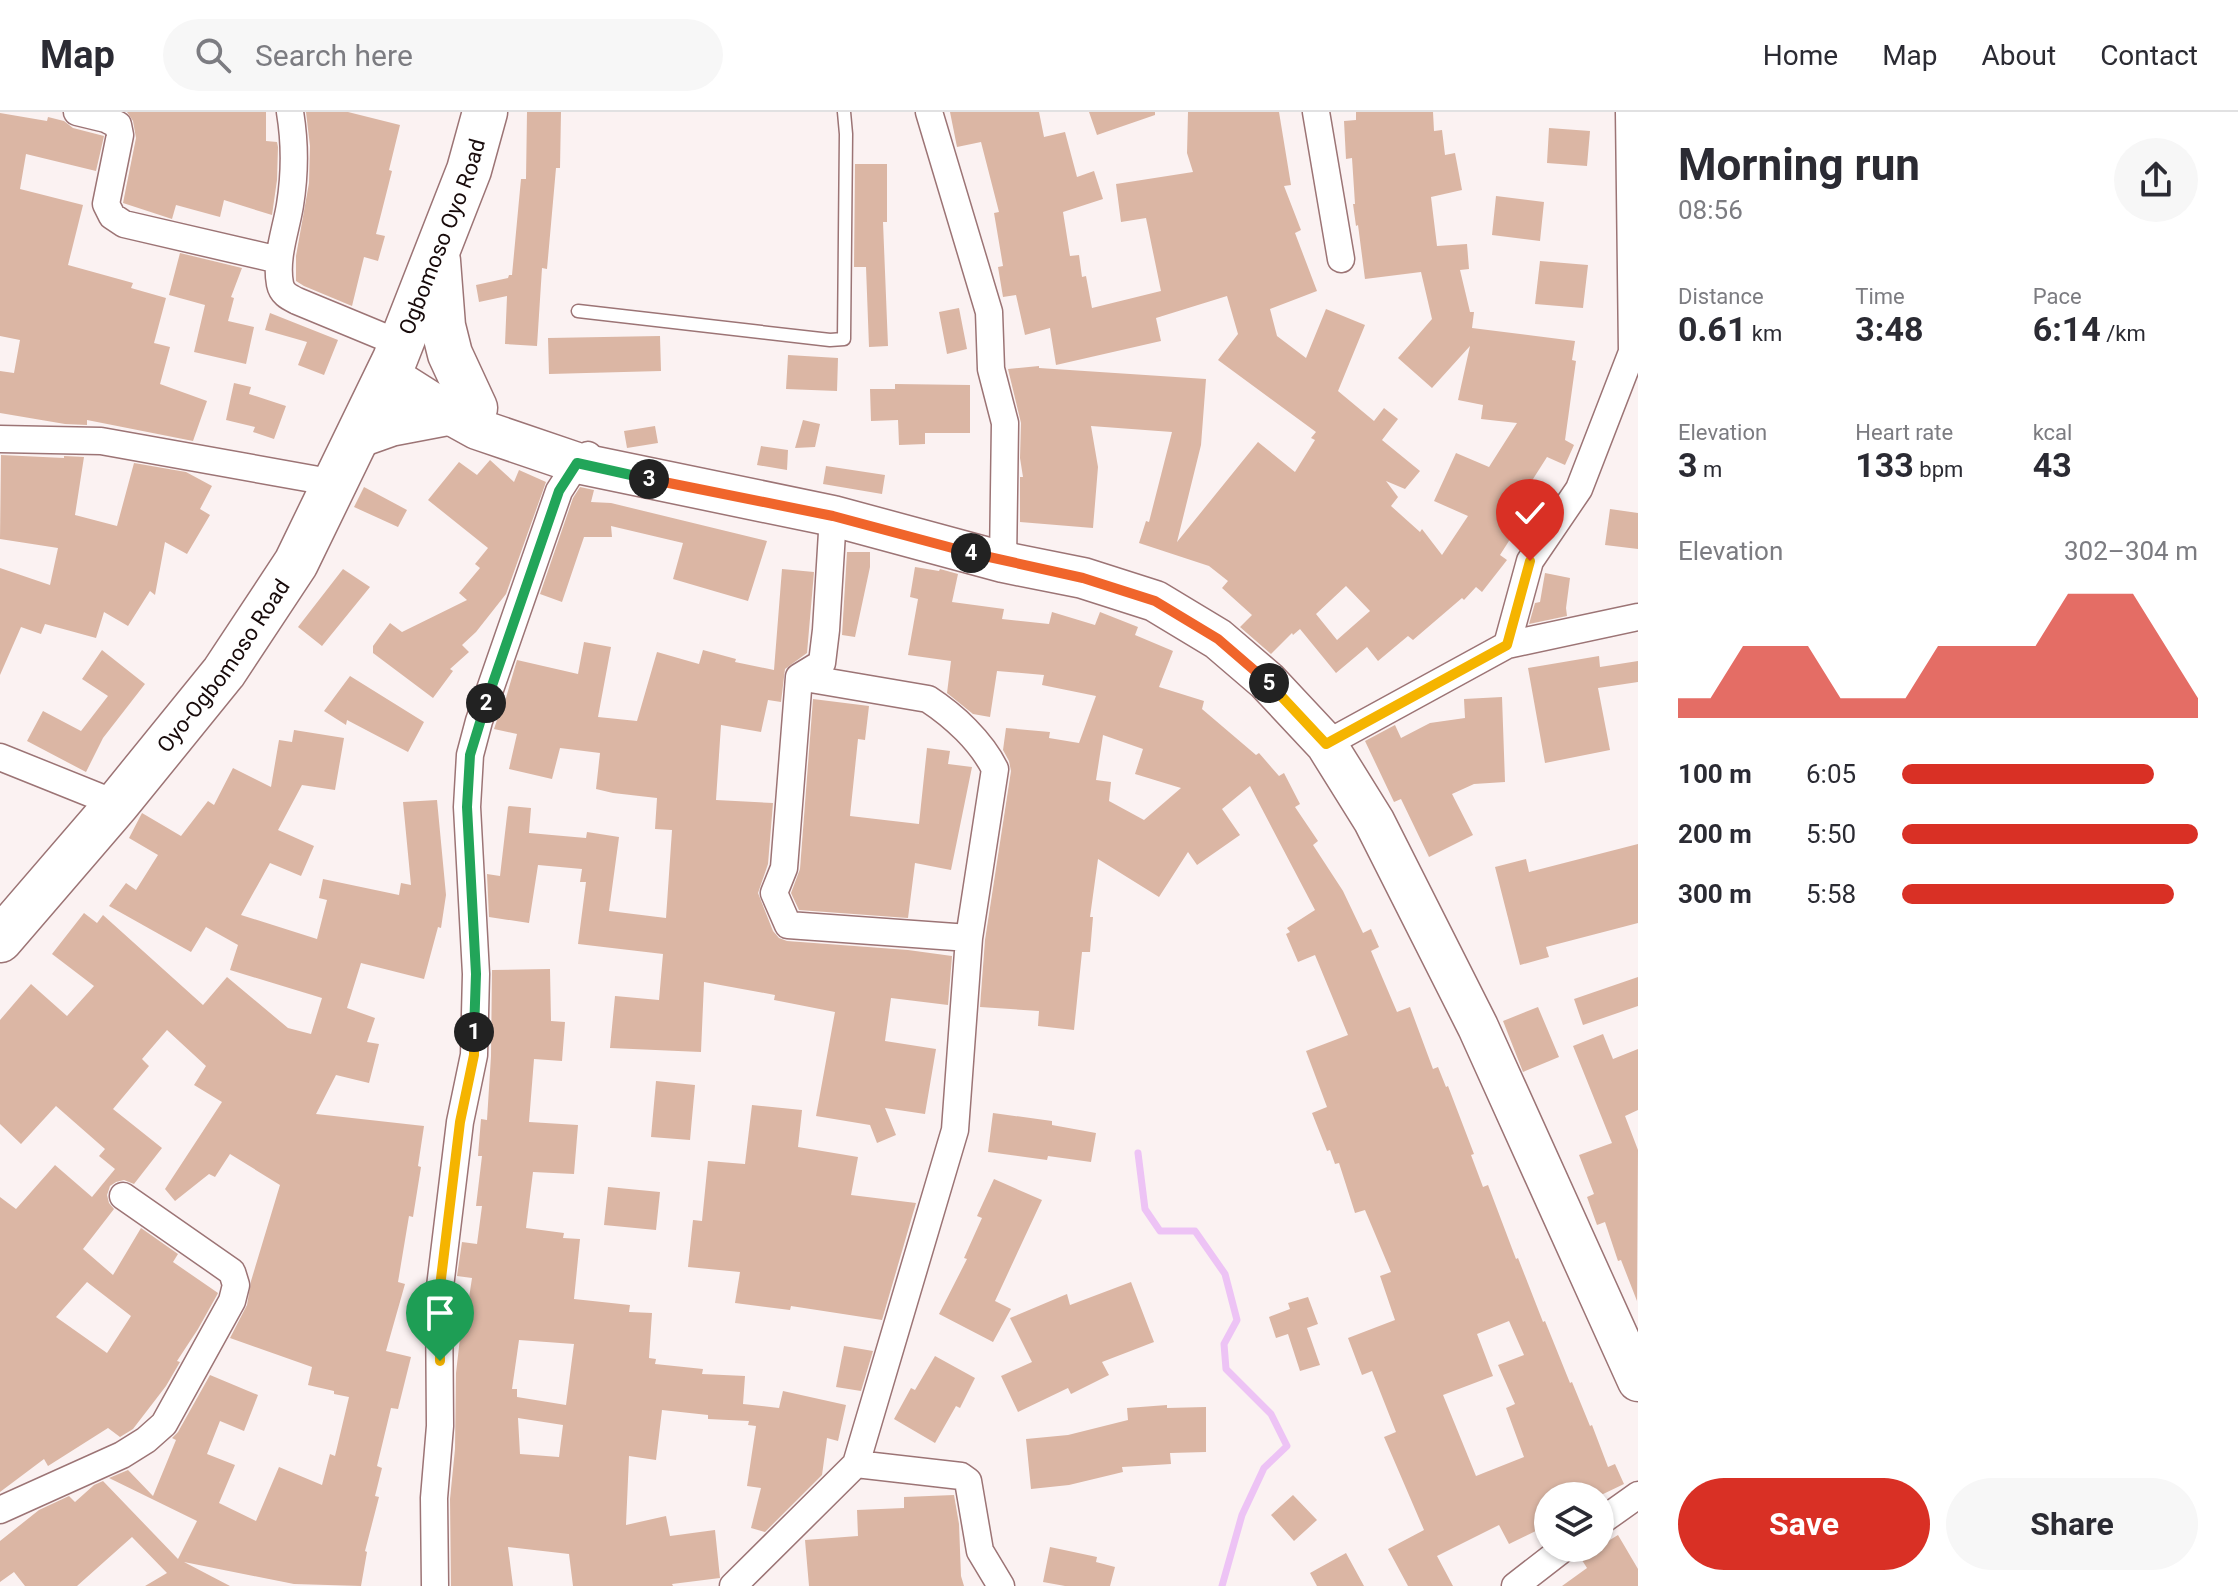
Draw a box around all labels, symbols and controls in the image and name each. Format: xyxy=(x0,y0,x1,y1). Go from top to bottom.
search box xyxy=(163,19,723,91)
text: Map xyxy=(40,33,115,77)
icon: search xyxy=(191,33,235,77)
text: Search here xyxy=(255,38,413,73)
text: Home xyxy=(1763,39,1838,72)
text: Map xyxy=(1882,39,1938,72)
text: About xyxy=(1982,39,2056,72)
text: Contact xyxy=(2100,39,2198,72)
street label: Ogbomoso Oyo Road xyxy=(394,136,490,338)
button: share xyxy=(2114,138,2198,222)
text: Morning run xyxy=(1678,139,1920,191)
text: 08:56 xyxy=(1678,195,1743,225)
text: Distance xyxy=(1678,284,1764,309)
text: Time xyxy=(1855,284,1905,309)
text: Pace xyxy=(2033,284,2082,309)
text: 0.61 xyxy=(1678,309,1746,349)
text: 3:48 xyxy=(1855,309,1923,349)
text: 6:14 xyxy=(2033,309,2101,349)
text: km xyxy=(1746,321,1782,346)
text: /km xyxy=(2101,321,2146,346)
text: Elevation xyxy=(1678,420,1767,445)
text: Heart rate xyxy=(1855,420,1953,445)
text: kcal xyxy=(2033,420,2072,445)
text: 3 xyxy=(1678,445,1698,485)
text: 133 xyxy=(1855,445,1914,485)
text: 43 xyxy=(2033,445,2072,485)
text: m xyxy=(1698,457,1722,482)
text: bpm xyxy=(1914,457,1963,482)
pin: 3 xyxy=(629,459,669,499)
text: 3 xyxy=(643,466,655,491)
pin xyxy=(1496,479,1564,561)
icon: check xyxy=(1508,491,1552,535)
pin: 4 xyxy=(951,533,991,573)
text: Elevation xyxy=(1678,536,1783,566)
text: 302–304 m xyxy=(2064,536,2198,566)
text: 4 xyxy=(965,540,977,565)
street label: Oyo-Ogbomoso Road xyxy=(152,575,295,757)
pin: 5 xyxy=(1249,663,1289,703)
text: 5 xyxy=(1263,670,1275,695)
pin: 2 xyxy=(466,683,506,723)
text: 2 xyxy=(480,690,492,715)
text: 100 m xyxy=(1678,759,1752,789)
text: 6:05 xyxy=(1806,759,1856,789)
text: 200 m xyxy=(1678,819,1752,849)
text: 5:50 xyxy=(1806,819,1856,849)
text: 300 m xyxy=(1678,879,1752,909)
text: 5:58 xyxy=(1806,879,1856,909)
pin: 1 xyxy=(454,1012,494,1052)
text: 1 xyxy=(468,1019,480,1044)
pin xyxy=(406,1279,474,1361)
icon: arrive xyxy=(418,1291,462,1335)
button: Save xyxy=(1678,1478,1930,1570)
button: Share xyxy=(1946,1478,2198,1570)
map controls xyxy=(1534,1482,1614,1562)
button: layers xyxy=(1534,1482,1614,1562)

